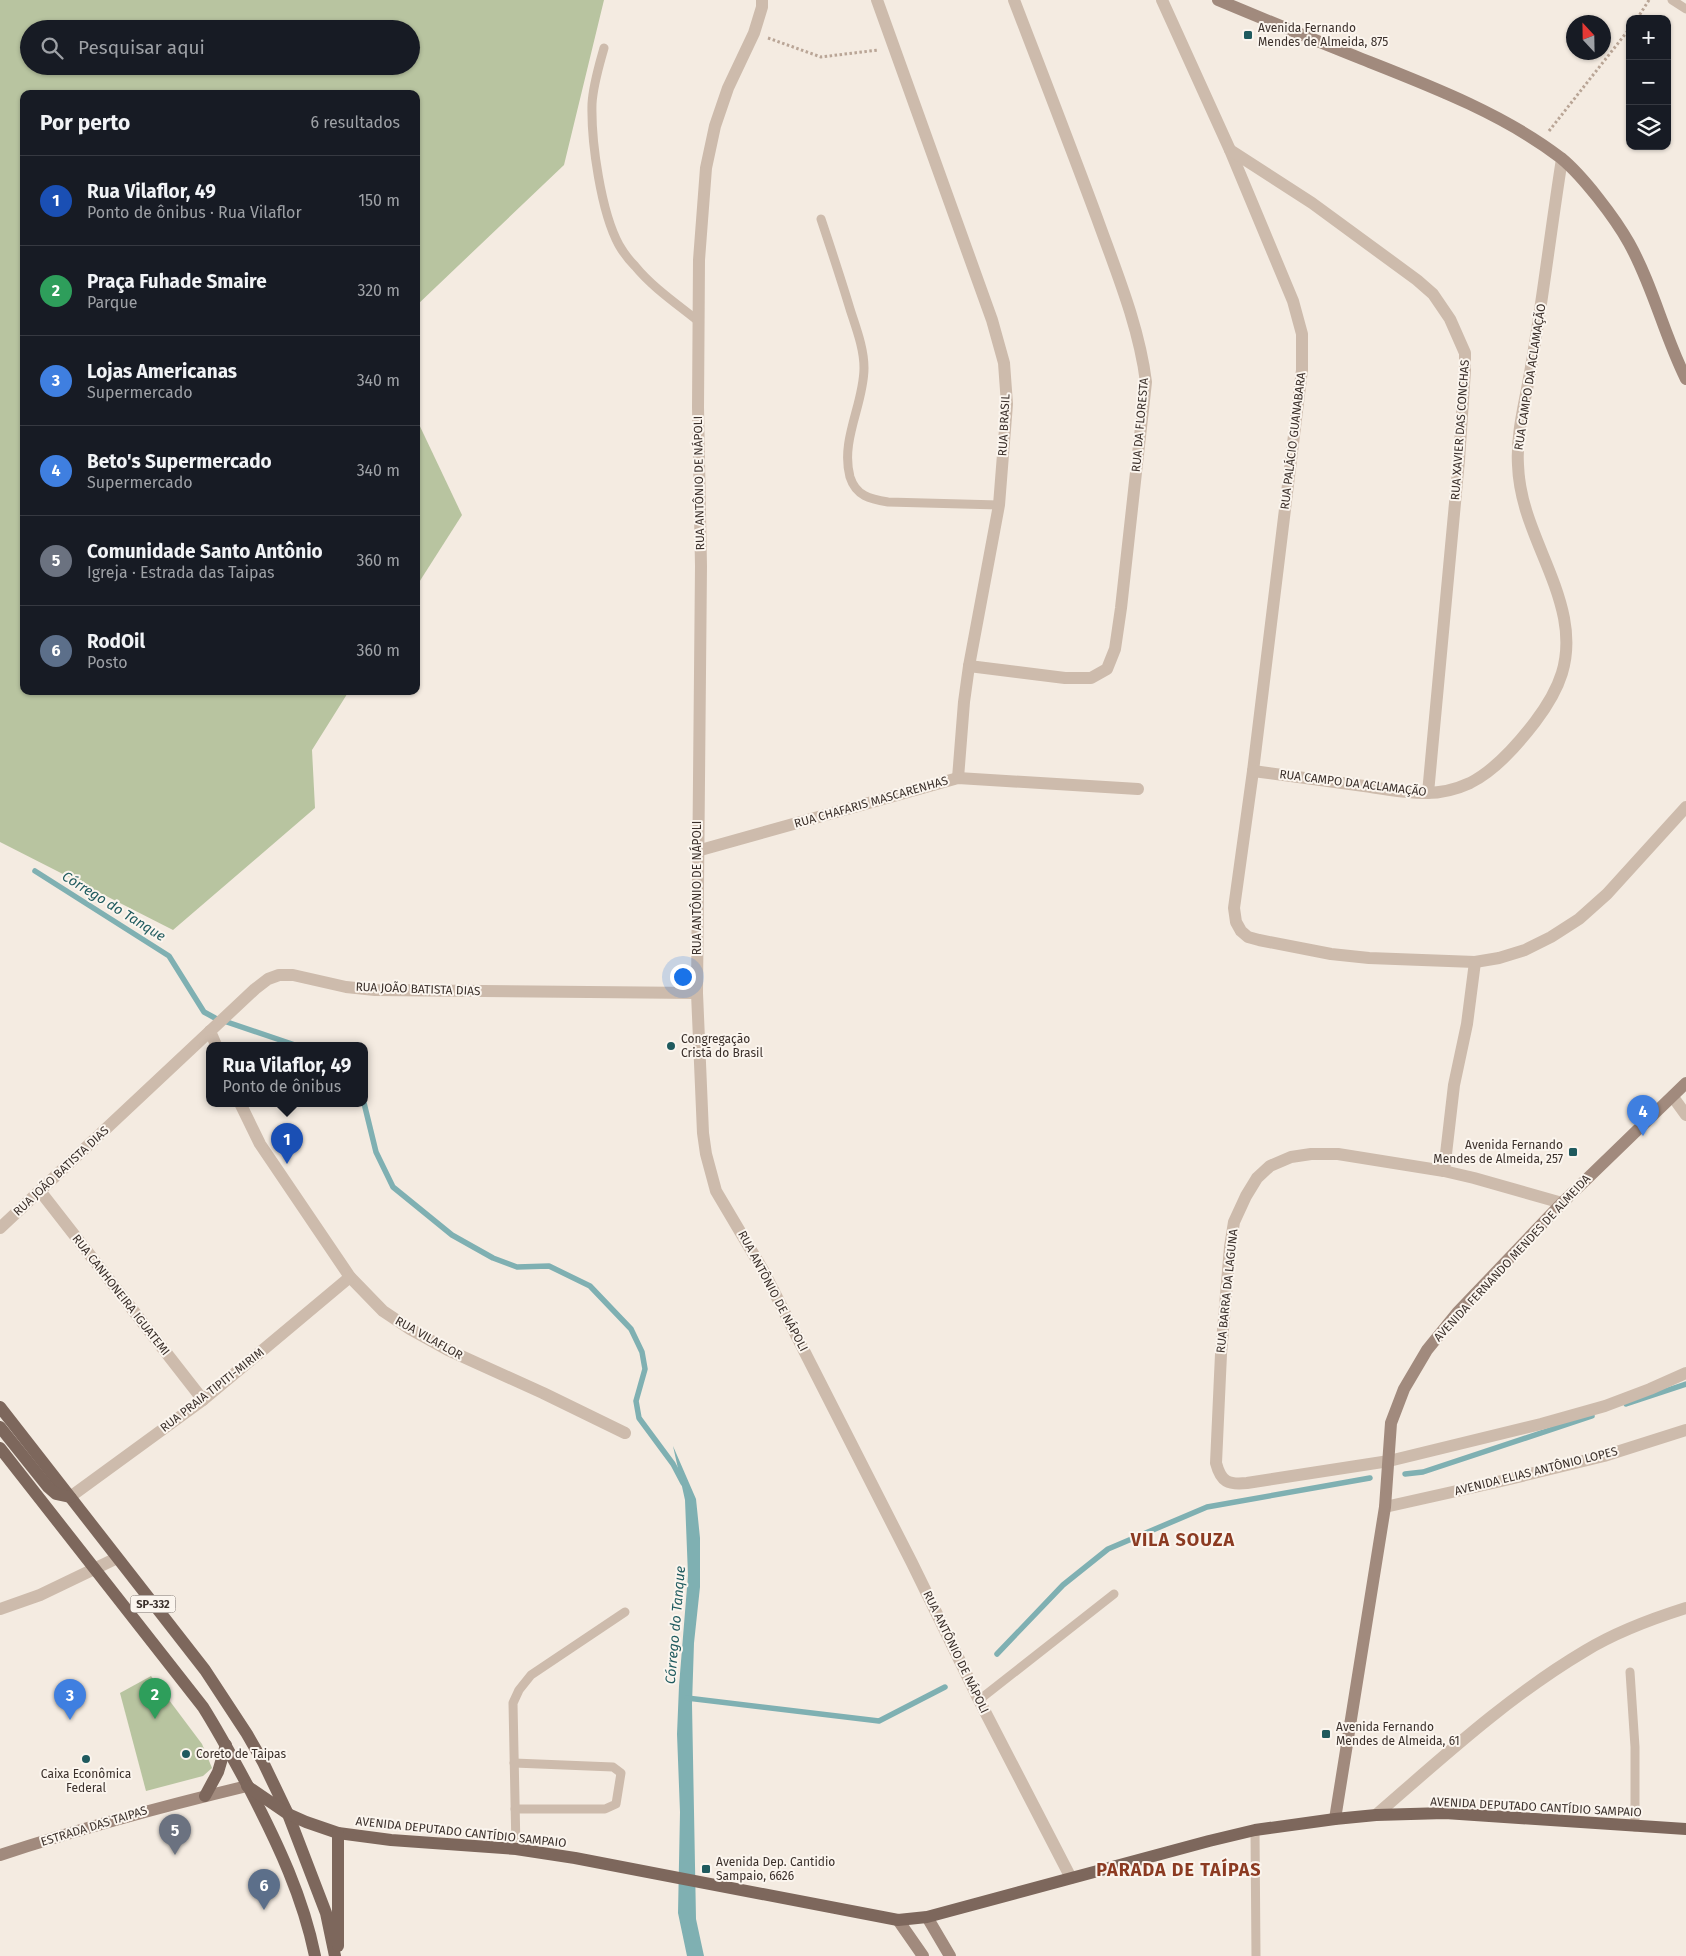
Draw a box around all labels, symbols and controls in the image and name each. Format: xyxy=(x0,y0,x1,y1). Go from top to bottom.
north arrow xyxy=(1566,15,1611,60)
map controls xyxy=(1626,15,1671,150)
button: + xyxy=(1626,15,1671,60)
search box xyxy=(20,20,420,75)
place label: Avenida Fernando Mendes de Almeida, 875 xyxy=(1258,21,1388,49)
marker: Avenida Fernando Mendes de Almeida, 875 xyxy=(1242,29,1254,41)
icon: search xyxy=(38,34,66,62)
text: Pesquisar aqui xyxy=(78,36,205,59)
button: − xyxy=(1626,60,1671,105)
button: layers xyxy=(1626,105,1671,150)
text: Por perto xyxy=(40,110,130,136)
text: 6 resultados xyxy=(311,113,400,132)
text: Rua Vilaflor, 49 xyxy=(87,180,216,203)
text: 1 xyxy=(52,191,60,210)
text: 150 m xyxy=(358,191,400,210)
text: Ponto de ônibus · Rua Vilaflor xyxy=(87,203,302,222)
text: Praça Fuhade Smaire xyxy=(87,270,267,293)
text: 2 xyxy=(52,281,60,300)
text: 320 m xyxy=(357,281,400,300)
text: Parque xyxy=(87,293,137,312)
street label: RUA CAMPO DA ACLAMAÇÃO xyxy=(1510,303,1549,451)
street label: RUA XAVIER DAS CONCHAS xyxy=(1448,359,1472,501)
text: Lojas Americanas xyxy=(87,360,237,383)
text: 3 xyxy=(52,371,60,390)
text: 340 m xyxy=(357,371,400,390)
street label: RUA PALÁCIO GUANABARA xyxy=(1277,371,1308,510)
street label: RUA DA FLORESTA xyxy=(1129,377,1151,473)
text: Supermercado xyxy=(87,383,193,402)
street label: RUA BRASIL xyxy=(995,393,1013,457)
street label: RUA ANTÔNIO DE NÁPOLI xyxy=(690,416,707,550)
text: Beto's Supermercado xyxy=(87,450,272,473)
text: 4 xyxy=(51,461,61,480)
text: 340 m xyxy=(357,461,400,480)
text: Supermercado xyxy=(87,473,193,492)
text: Comunidade Santo Antônio xyxy=(87,540,323,563)
text: 5 xyxy=(52,551,60,570)
text: 360 m xyxy=(357,551,400,570)
text: Igreja · Estrada das Taipas xyxy=(87,563,274,582)
text: RodOil xyxy=(87,630,145,653)
text: 6 xyxy=(51,641,61,660)
text: 360 m xyxy=(357,641,400,660)
text: Posto xyxy=(87,653,128,672)
street label: RUA CAMPO DA ACLAMAÇÃO xyxy=(1279,766,1428,799)
street label: RUA CHAFARIS MASCARENHAS xyxy=(793,773,950,831)
street label: RUA ANTÔNIO DE NÁPOLI xyxy=(689,821,704,955)
water label: Córrego do Tanque xyxy=(59,868,169,945)
your location xyxy=(670,964,696,990)
street label: RUA JOÃO BATISTA DIAS xyxy=(355,979,481,998)
place label: Congregação Cristã do Brasil xyxy=(681,1032,763,1060)
marker: Congregação Cristã do Brasil xyxy=(665,1040,677,1052)
popup xyxy=(206,1042,368,1107)
text: Rua Vilaflor, 49 xyxy=(223,1054,351,1077)
text: Ponto de ônibus xyxy=(223,1077,341,1096)
pin: 4 xyxy=(1627,1095,1659,1136)
street label: RUA JOÃO BATISTA DIAS xyxy=(10,1122,112,1219)
pin: 1 xyxy=(271,1123,303,1164)
place label: Avenida Fernando Mendes de Almeida, 257 xyxy=(1433,1138,1563,1166)
marker: Avenida Fernando Mendes de Almeida, 257 xyxy=(1567,1146,1579,1158)
street label: AVENIDA FERNANDO MENDES DE ALMEIDA xyxy=(1431,1172,1593,1344)
street label: RUA ANTÔNIO DE NÁPOLI xyxy=(735,1228,812,1354)
street label: RUA BARRA DA LAGUNA xyxy=(1214,1228,1240,1354)
street label: RUA CANHONEIRA IGUATEMI xyxy=(69,1232,173,1358)
street label: RUA VILAFLOR xyxy=(393,1314,465,1362)
street label: RUA PRAIA TIPITI-MIRIM xyxy=(157,1345,267,1435)
street label: AVENIDA ELIAS ANTÔNIO LOPES xyxy=(1453,1443,1619,1498)
district label: VILA SOUZA xyxy=(1130,1529,1235,1551)
water label: Córrego do Tanque xyxy=(662,1565,689,1685)
street label: RUA ANTÔNIO DE NÁPOLI xyxy=(920,1588,993,1716)
road number: SP-332 xyxy=(130,1596,176,1612)
pin: 2 xyxy=(139,1678,171,1719)
pin: 3 xyxy=(54,1679,86,1720)
place label: Avenida Fernando Mendes de Almeida, 61 xyxy=(1336,1720,1460,1748)
marker: Avenida Fernando Mendes de Almeida, 61 xyxy=(1320,1728,1332,1740)
place label: Coreto de Taipas xyxy=(196,1747,286,1761)
marker: Coreto de Taipas xyxy=(180,1748,192,1760)
marker: Caixa Econômica Federal xyxy=(80,1753,92,1765)
place label: Caixa Econômica Federal xyxy=(41,1767,131,1795)
street label: AVENIDA DEPUTADO CANTÍDIO SAMPAIO xyxy=(1430,1793,1642,1820)
street label: ESTRADA DAS TAIPAS xyxy=(39,1803,149,1849)
street label: AVENIDA DEPUTADO CANTÍDIO SAMPAIO xyxy=(355,1813,567,1850)
pin: 5 xyxy=(159,1814,191,1855)
place label: Avenida Dep. Cantidio Sampaio, 6626 xyxy=(716,1855,835,1883)
district label: PARADA DE TAÍPAS xyxy=(1096,1858,1262,1881)
marker: Avenida Dep. Cantidio Sampaio, 6626 xyxy=(700,1863,712,1875)
pin: 6 xyxy=(248,1869,280,1910)

